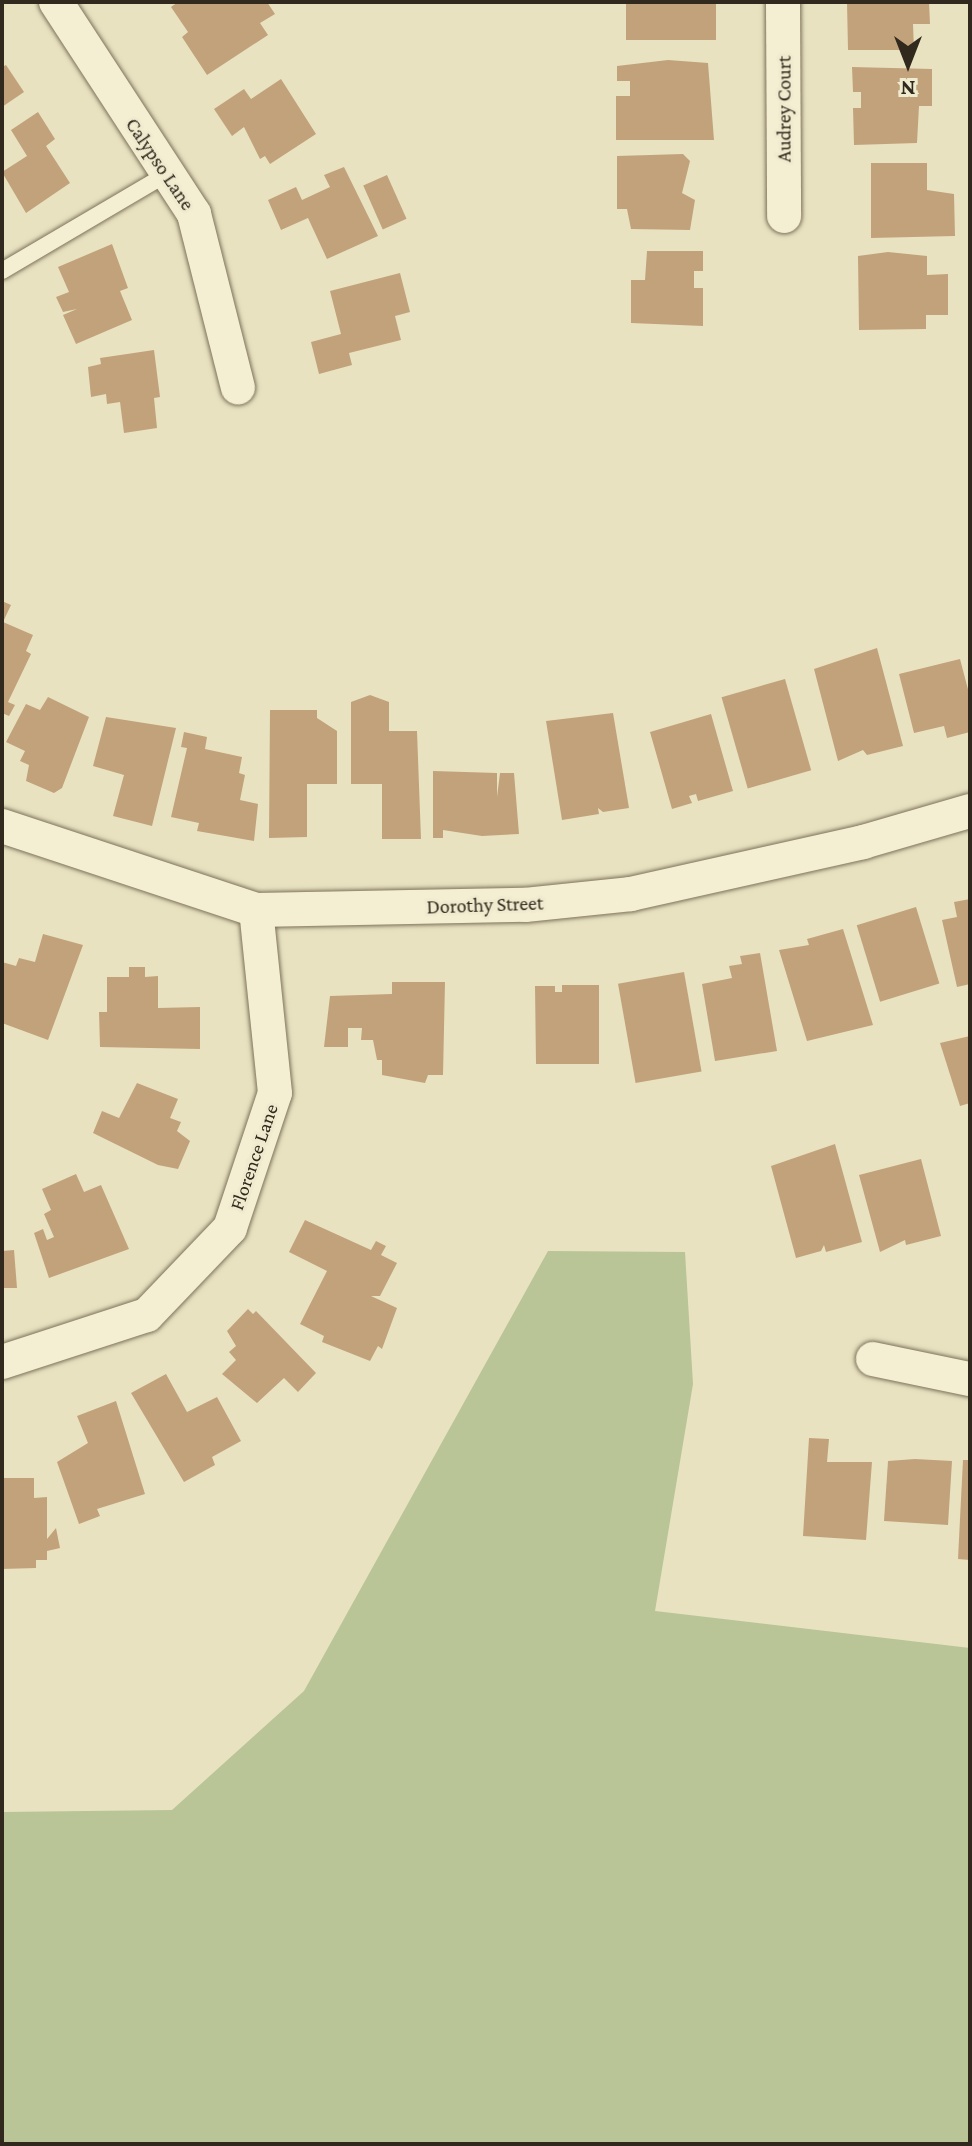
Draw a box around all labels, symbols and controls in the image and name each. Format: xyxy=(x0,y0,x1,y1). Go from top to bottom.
north arrow xyxy=(868,24,948,104)
street label: Audrey Court xyxy=(772,56,796,162)
text: N xyxy=(901,76,916,101)
street label: Calypso Lane xyxy=(120,113,200,215)
street label: Dorothy Street xyxy=(426,891,544,919)
street label: Florence Lane xyxy=(225,1101,283,1213)

